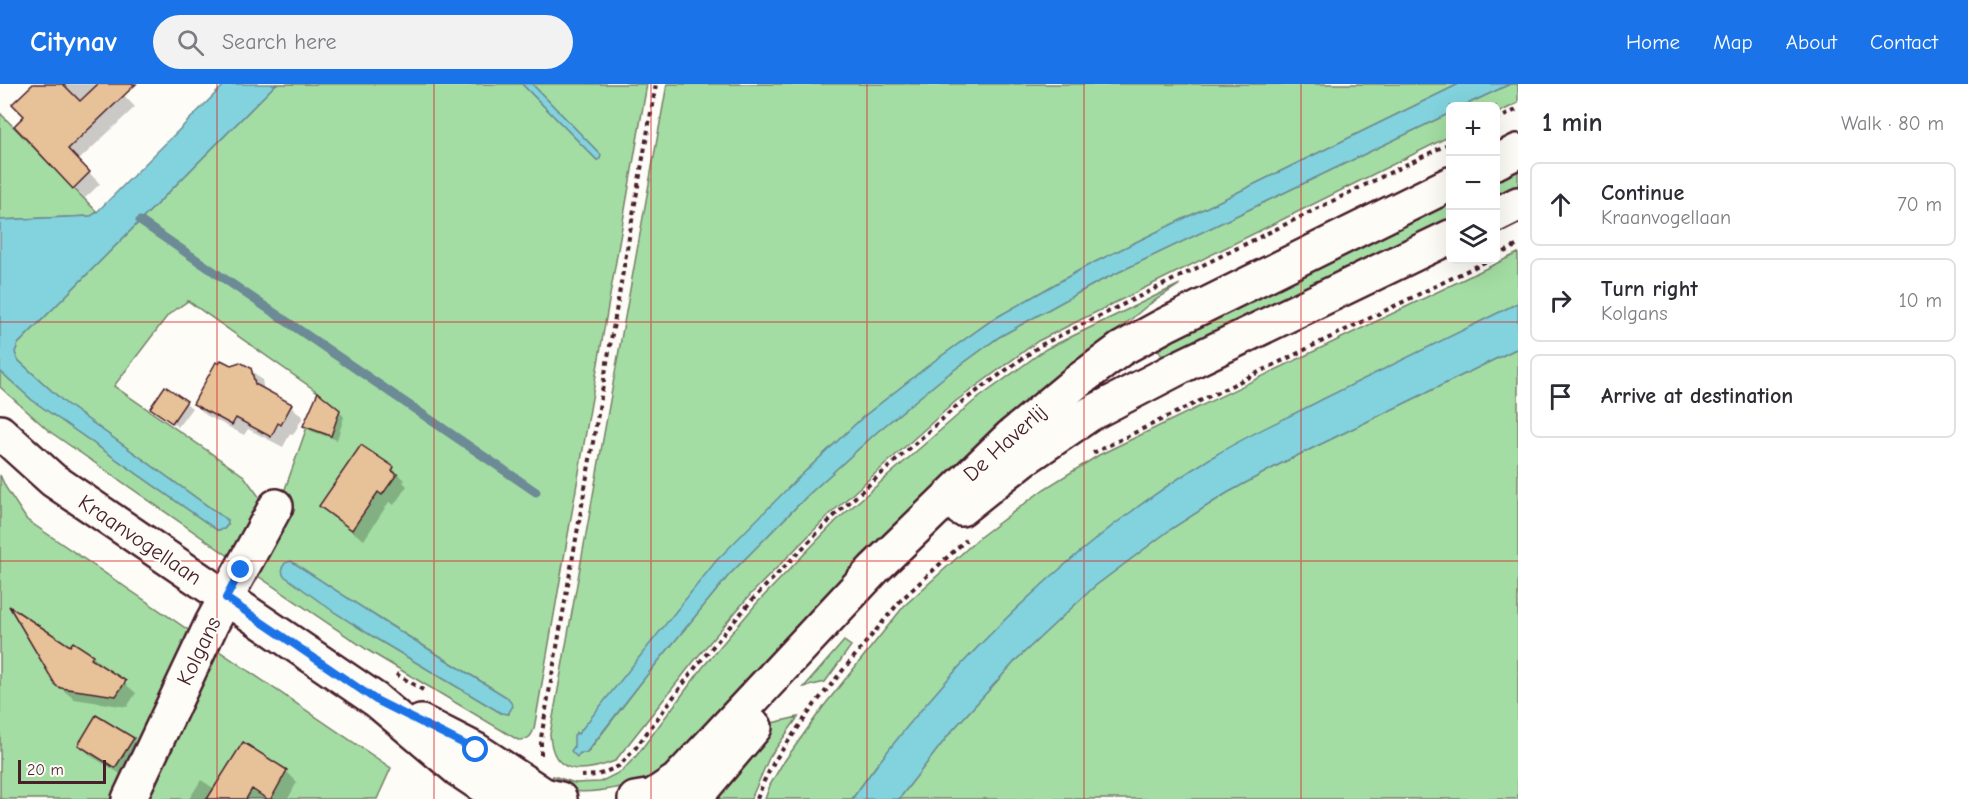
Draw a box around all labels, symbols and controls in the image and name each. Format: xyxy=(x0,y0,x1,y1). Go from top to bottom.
search box xyxy=(153,15,573,69)
text: Citynav xyxy=(30,26,117,58)
icon: search xyxy=(174,26,207,59)
text: Search here xyxy=(222,29,336,55)
text: Home xyxy=(1626,30,1680,54)
text: Map xyxy=(1713,30,1753,54)
text: About xyxy=(1786,30,1837,54)
text: Contact xyxy=(1870,30,1938,54)
map controls xyxy=(1446,102,1500,264)
button: + xyxy=(1446,102,1500,156)
text: 1 min xyxy=(1542,108,1603,138)
text: Walk · 80 m xyxy=(1841,112,1944,135)
button: − xyxy=(1446,156,1500,210)
text: Continue xyxy=(1601,180,1684,206)
icon: ahead xyxy=(1544,188,1577,221)
text: 70 m xyxy=(1897,193,1942,216)
text: Kraanvogellaan xyxy=(1601,206,1731,229)
button: layers xyxy=(1446,210,1500,264)
text: Turn right xyxy=(1601,276,1698,302)
icon: right xyxy=(1544,284,1577,317)
text: 10 m xyxy=(1899,289,1942,312)
text: Kolgans xyxy=(1601,302,1667,325)
icon: arrive xyxy=(1544,380,1577,413)
text: Arrive at destination xyxy=(1601,383,1793,409)
street label: De Haverlij xyxy=(958,399,1052,487)
street label: Kraanvogellaan xyxy=(73,489,207,591)
route end xyxy=(227,556,253,582)
street label: Kolgans xyxy=(171,612,227,690)
route start xyxy=(462,736,488,762)
scale bar xyxy=(18,757,106,784)
text: 20 m xyxy=(27,761,64,779)

